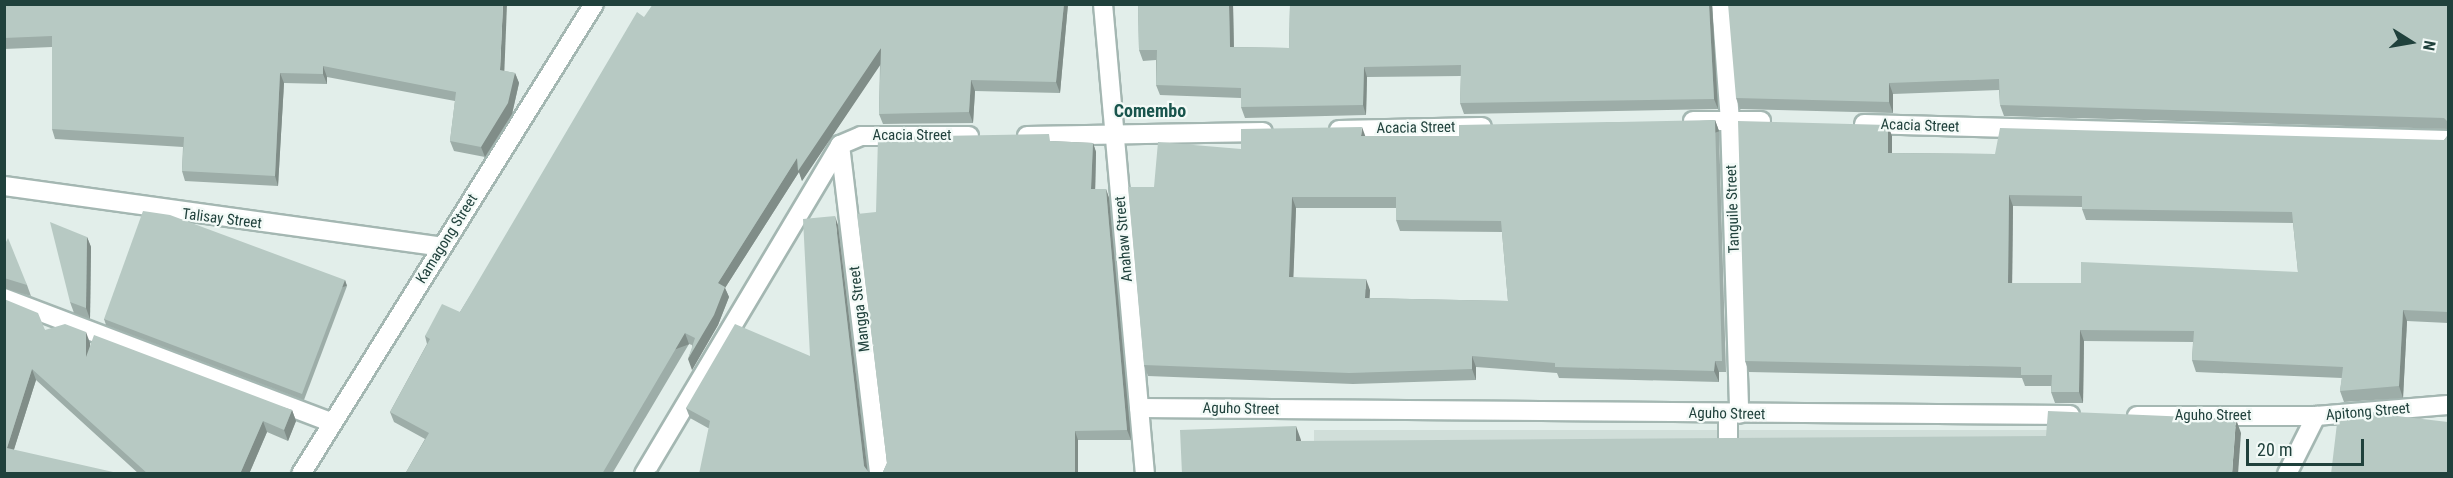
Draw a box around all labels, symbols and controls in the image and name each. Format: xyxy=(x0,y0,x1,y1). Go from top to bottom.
north arrow xyxy=(2381,12,2441,72)
text: N xyxy=(2419,39,2439,52)
district label: Comembo xyxy=(1114,100,1186,122)
street label: Acacia Street xyxy=(1880,116,1960,136)
street label: Acacia Street xyxy=(1376,118,1456,138)
street label: Acacia Street xyxy=(873,127,951,145)
street label: Tanguile Street xyxy=(1722,164,1744,254)
street label: Kamagong Street xyxy=(412,191,482,287)
street label: Anahaw Street xyxy=(1111,195,1137,283)
street label: Talisay Street xyxy=(181,205,263,233)
street label: Mangga Street xyxy=(846,265,874,353)
street label: Aguho Street xyxy=(1203,399,1279,419)
street label: Apitong Street xyxy=(2325,399,2411,425)
street label: Aguho Street xyxy=(1689,404,1765,424)
street label: Aguho Street xyxy=(2175,407,2251,425)
scale bar xyxy=(2249,427,2368,465)
text: 20 m xyxy=(2257,439,2292,460)

